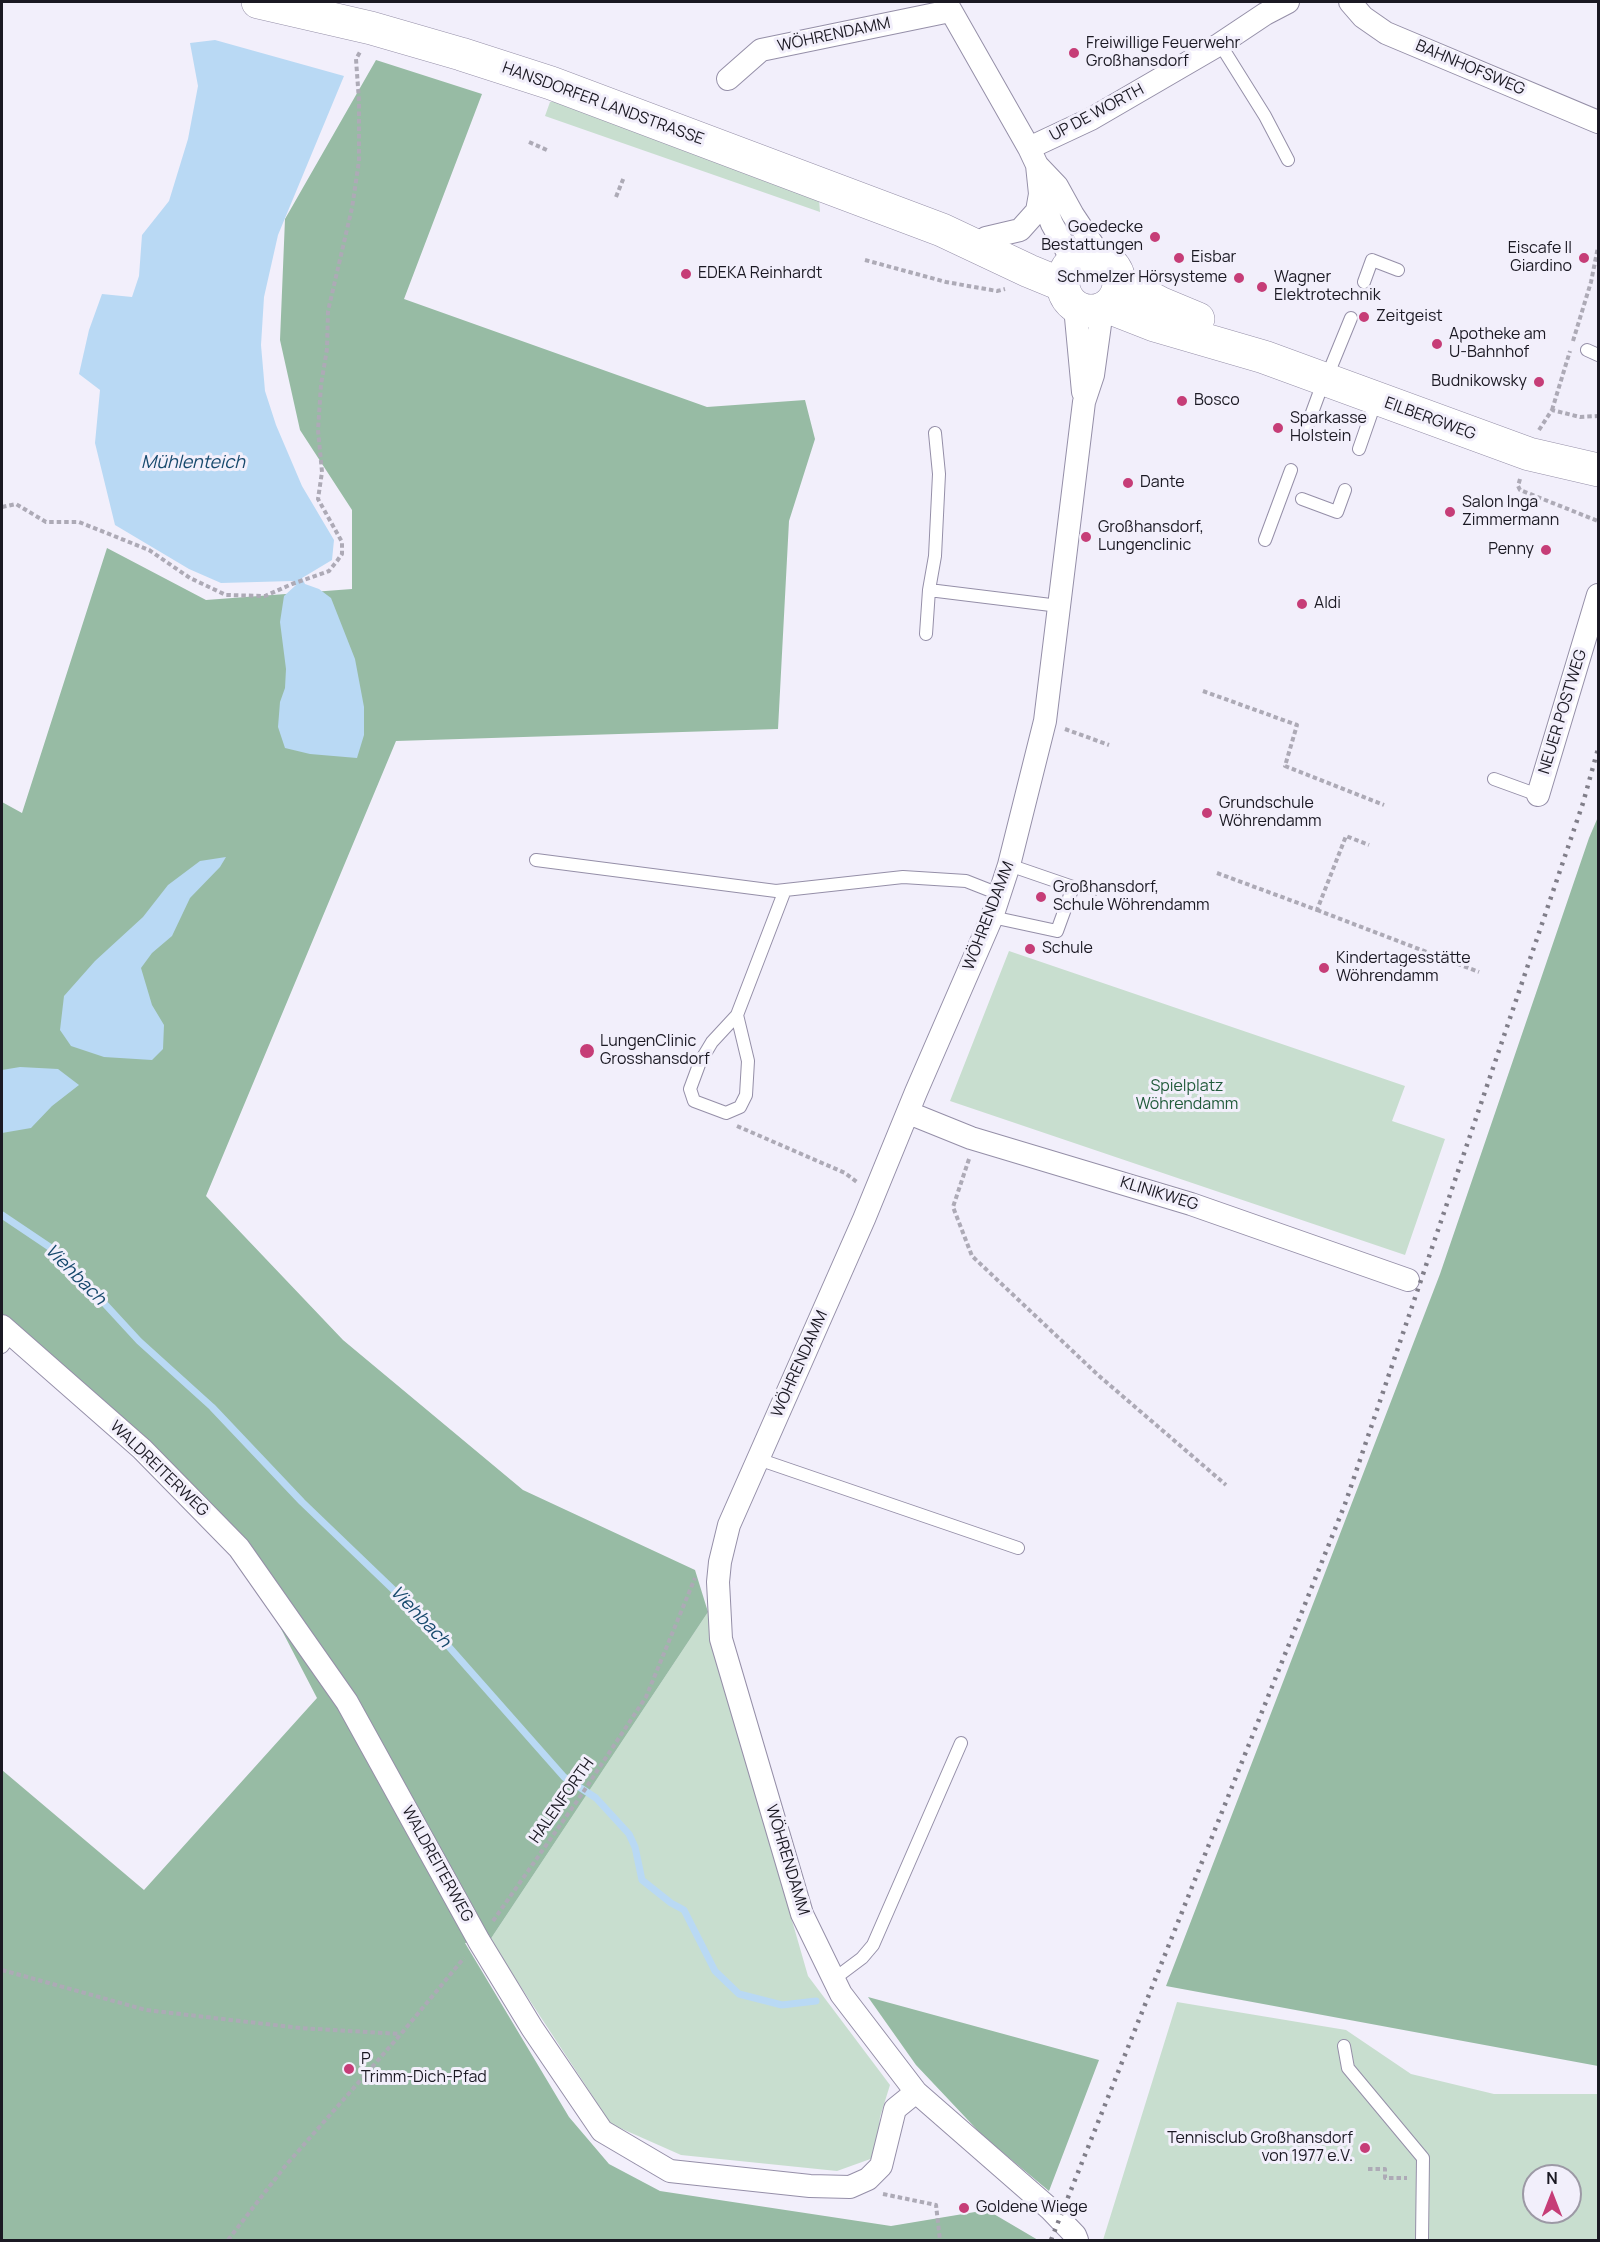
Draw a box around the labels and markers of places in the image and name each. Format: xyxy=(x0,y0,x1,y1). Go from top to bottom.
place label: Freiwillige Feuerwehr Großhansdorf xyxy=(1086,34,1240,72)
marker: Freiwillige Feuerwehr Großhansdorf xyxy=(1067,46,1081,60)
place label: Goedecke Bestattungen xyxy=(1041,218,1143,256)
marker: Goedecke Bestattungen xyxy=(1148,230,1162,244)
place label: Eiscafe Il Giardino xyxy=(1508,239,1572,277)
place label: Eisbar xyxy=(1191,248,1236,268)
marker: Eisbar xyxy=(1172,251,1186,265)
marker: Eiscafe Il Giardino xyxy=(1577,251,1591,265)
place label: EDEKA Reinhardt xyxy=(698,264,822,284)
marker: EDEKA Reinhardt xyxy=(679,267,693,281)
place label: Schmelzer Hörsysteme xyxy=(1057,268,1227,288)
place label: Wagner Elektrotechnik xyxy=(1274,268,1381,306)
marker: Schmelzer Hörsysteme xyxy=(1232,271,1246,285)
marker: Wagner Elektrotechnik xyxy=(1255,280,1269,294)
place label: Zeitgeist xyxy=(1376,307,1443,327)
marker: Zeitgeist xyxy=(1357,310,1371,324)
place label: Apotheke am U-Bahnhof xyxy=(1449,325,1546,363)
marker: Apotheke am U-Bahnhof xyxy=(1430,337,1444,351)
place label: Budnikowsky xyxy=(1431,372,1527,392)
marker: Budnikowsky xyxy=(1532,375,1546,389)
place label: Bosco xyxy=(1194,391,1240,411)
marker: Bosco xyxy=(1175,394,1189,408)
place label: Sparkasse Holstein xyxy=(1290,409,1367,447)
marker: Sparkasse Holstein xyxy=(1271,421,1285,435)
place label: Dante xyxy=(1140,473,1185,493)
marker: Dante xyxy=(1121,476,1135,490)
place label: Salon Inga Zimmermann xyxy=(1462,493,1559,531)
marker: Salon Inga Zimmermann xyxy=(1443,505,1457,519)
place label: Großhansdorf, Lungenclinic xyxy=(1098,518,1204,556)
marker: Großhansdorf, Lungenclinic xyxy=(1079,530,1093,544)
place label: Penny xyxy=(1488,540,1534,560)
marker: Penny xyxy=(1539,543,1553,557)
place label: Aldi xyxy=(1314,594,1341,614)
marker: Aldi xyxy=(1295,597,1309,611)
place label: Grundschule Wöhrendamm xyxy=(1219,794,1322,832)
marker: Grundschule Wöhrendamm xyxy=(1200,806,1214,820)
place label: Großhansdorf, Schule Wöhrendamm xyxy=(1053,878,1210,916)
marker: Großhansdorf, Schule Wöhrendamm xyxy=(1034,890,1048,904)
place label: Schule xyxy=(1042,939,1093,959)
marker: Schule xyxy=(1023,942,1037,956)
place label: Kindertagesstätte Wöhrendamm xyxy=(1336,949,1471,987)
marker: Kindertagesstätte Wöhrendamm xyxy=(1317,961,1331,975)
place label: LungenClinic Grosshansdorf xyxy=(600,1032,710,1070)
marker: LungenClinic Grosshansdorf xyxy=(578,1042,596,1060)
place label: P Trimm-Dich-Pfad xyxy=(361,2050,487,2088)
marker: P Trimm-Dich-Pfad xyxy=(342,2062,356,2076)
place label: Tennisclub Großhansdorf von 1977 e.V. xyxy=(1167,2129,1353,2167)
marker: Tennisclub Großhansdorf von 1977 e.V. xyxy=(1358,2141,1372,2155)
place label: Goldene Wiege xyxy=(976,2198,1088,2218)
marker: Goldene Wiege xyxy=(957,2201,971,2215)

